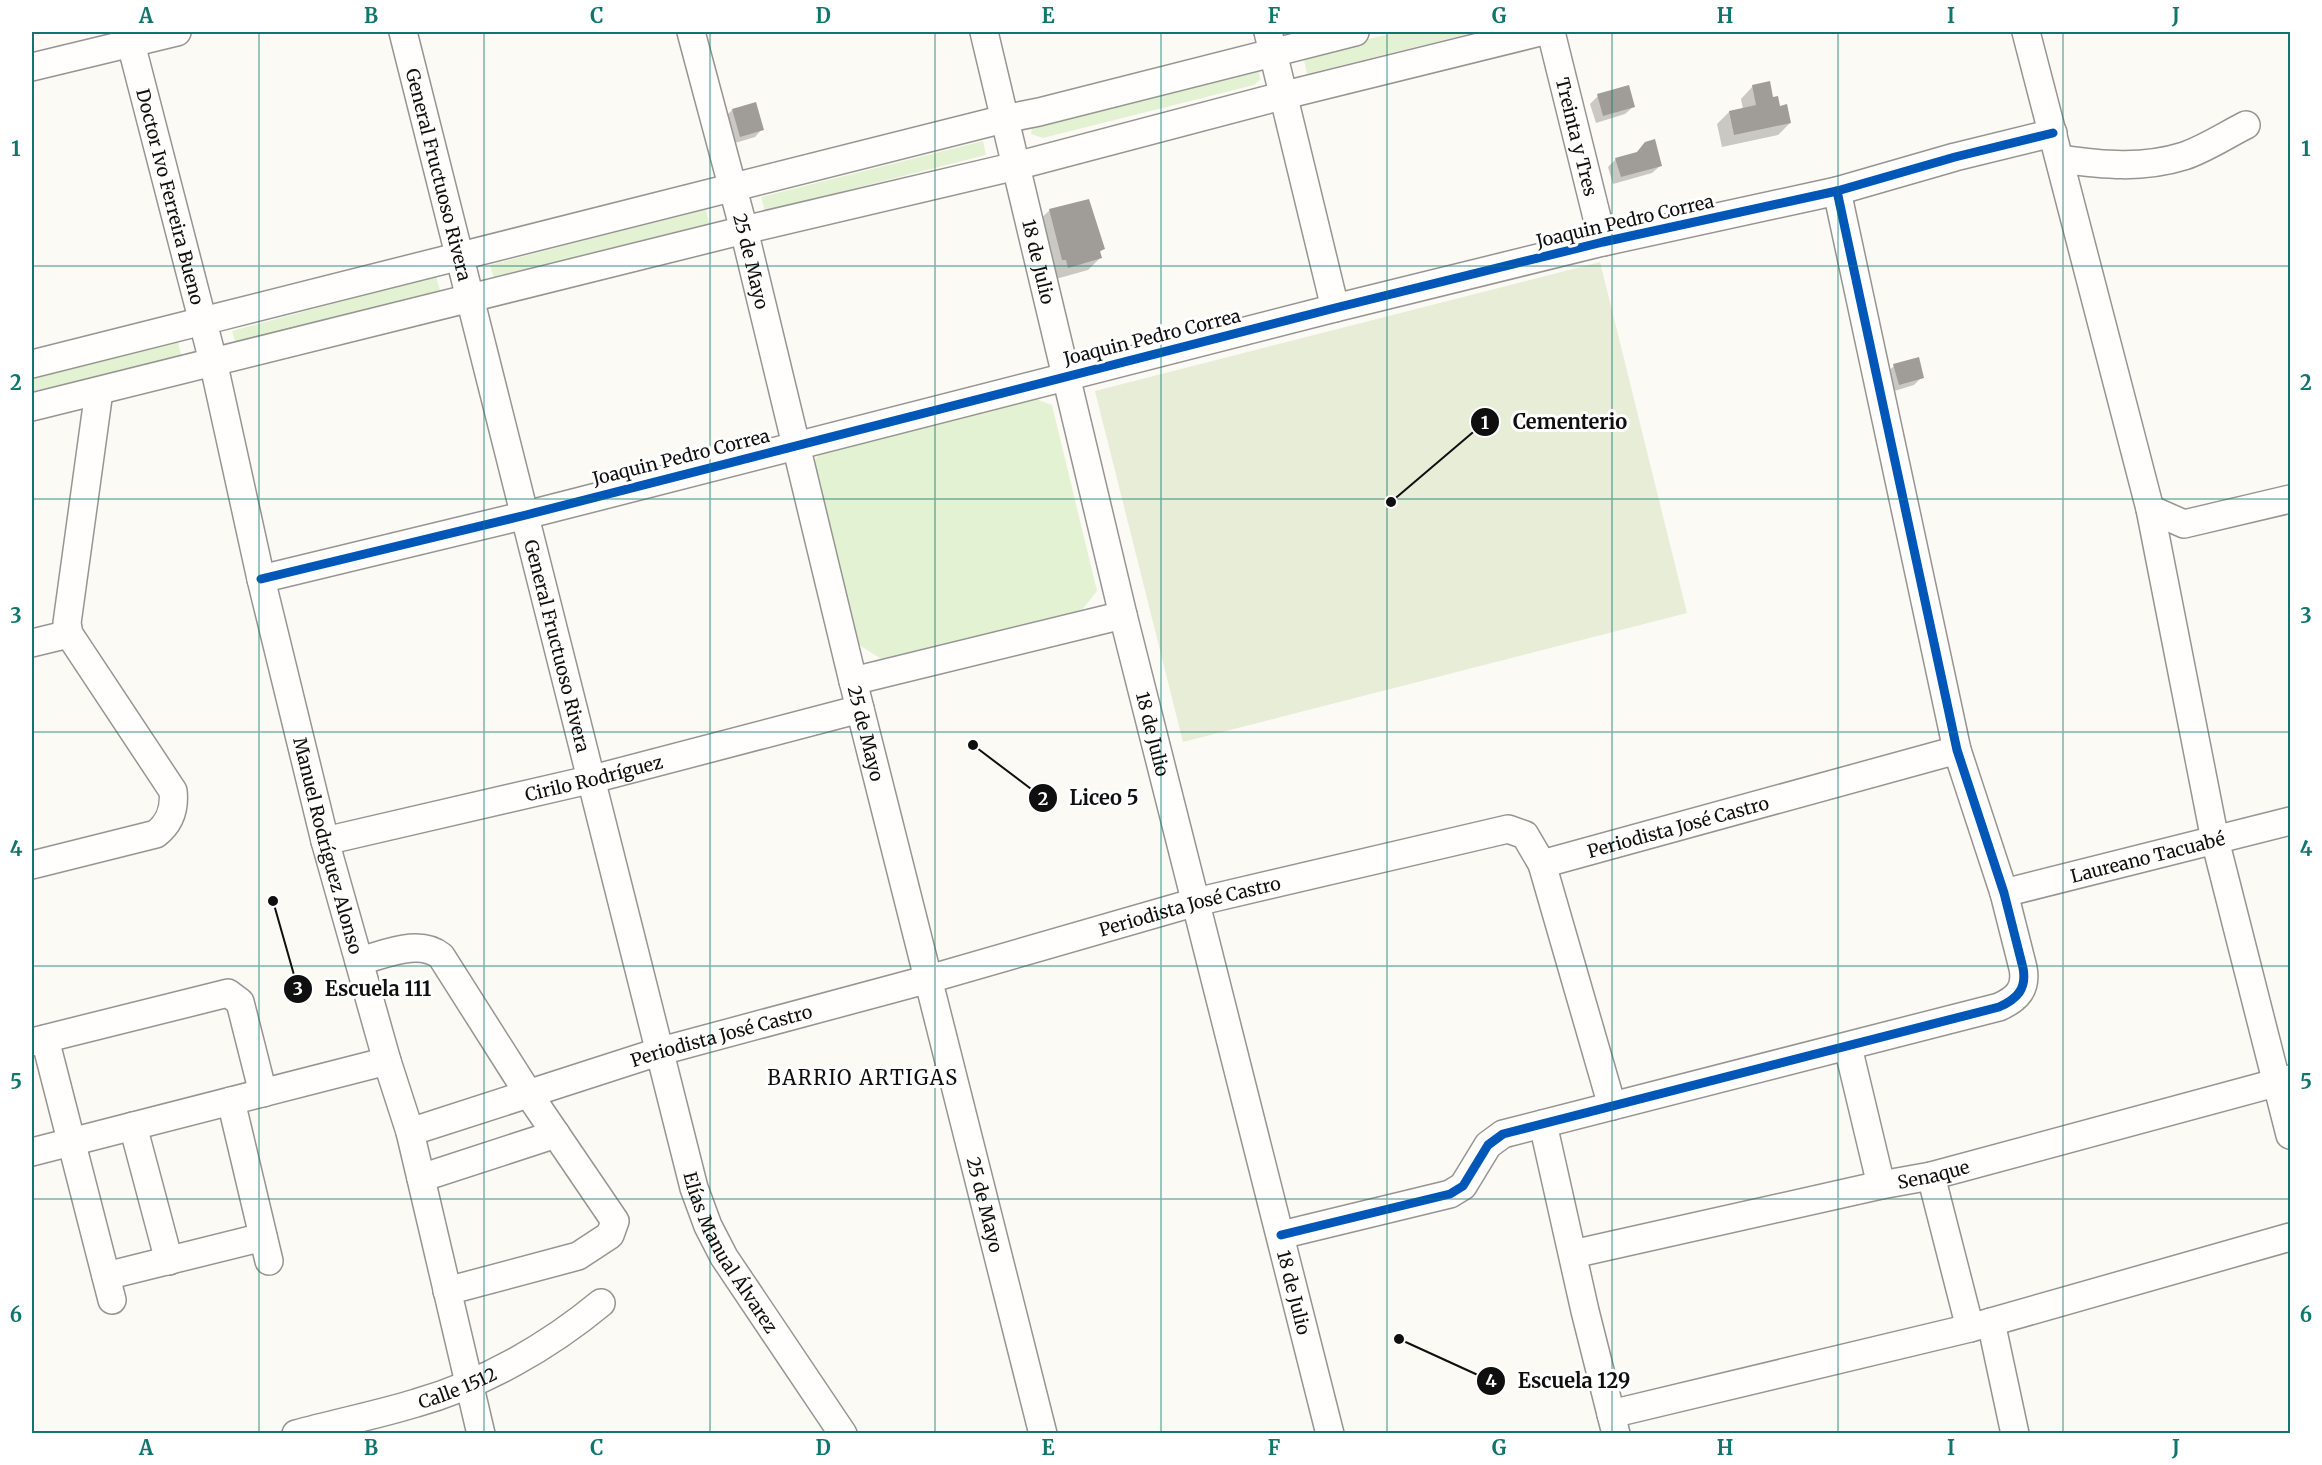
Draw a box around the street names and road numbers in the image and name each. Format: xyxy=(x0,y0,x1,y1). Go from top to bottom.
street label: General Fructuoso Rivera xyxy=(401,66,477,284)
street label: Treinta y Tres xyxy=(1551,75,1603,199)
street label: Doctor Ivo Ferreira Bueno xyxy=(132,86,209,307)
street label: Joaquin Pedro Correa xyxy=(1533,189,1716,253)
street label: 25 de Mayo xyxy=(729,211,774,311)
street label: 18 de Julio xyxy=(1018,217,1060,306)
street label: Joaquin Pedro Correa xyxy=(1060,304,1243,370)
street label: Joaquin Pedro Correa xyxy=(589,424,772,490)
street label: General Fructuoso Rivera xyxy=(520,537,595,755)
street label: 25 de Mayo xyxy=(843,683,889,783)
street label: 18 de Julio xyxy=(1131,689,1175,779)
street label: Manuel Rodríguez Alonso xyxy=(289,735,368,957)
street label: Cirilo Rodríguez xyxy=(523,750,665,806)
street label: Periodista José Castro xyxy=(1585,791,1771,863)
street label: Laureano Tacuabé xyxy=(2068,826,2227,887)
street label: Periodista José Castro xyxy=(1096,871,1283,941)
street label: Periodista José Castro xyxy=(628,999,814,1072)
street label: 25 de Mayo xyxy=(962,1155,1008,1255)
street label: Senaque xyxy=(1895,1155,1972,1193)
street label: Elías Manual Álvarez xyxy=(679,1169,783,1337)
street label: 18 de Julio xyxy=(1272,1248,1316,1337)
street label: Calle 1512 xyxy=(415,1362,500,1413)

